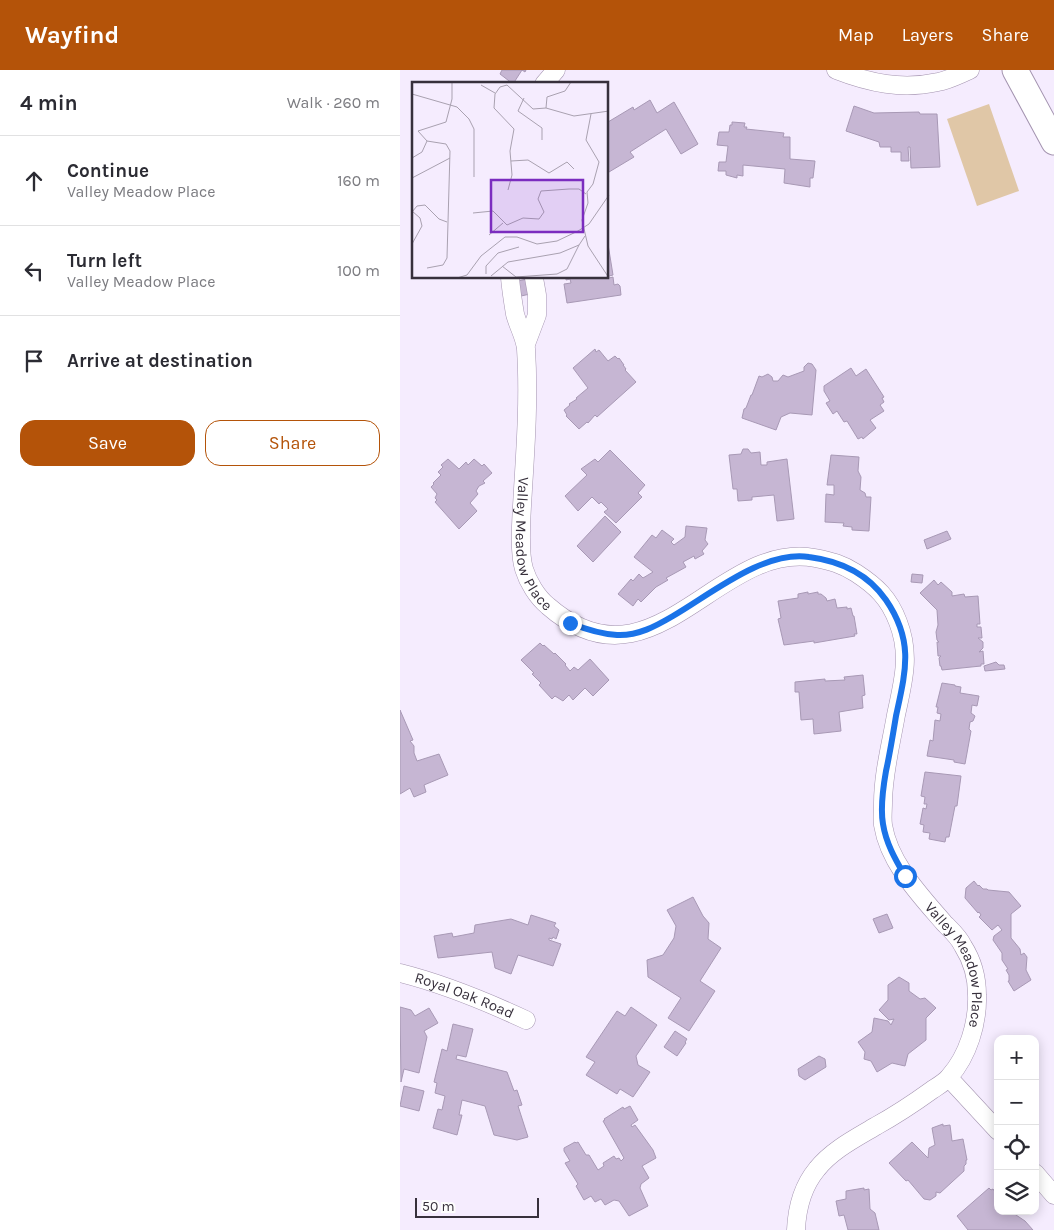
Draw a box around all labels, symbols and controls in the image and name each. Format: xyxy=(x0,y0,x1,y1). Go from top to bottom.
text: Wayfind xyxy=(25,21,119,49)
text: Map xyxy=(838,24,874,46)
text: Layers xyxy=(902,24,954,46)
text: Share xyxy=(982,24,1029,46)
inset map xyxy=(412,82,609,279)
text: 4 min xyxy=(20,91,78,115)
text: Walk · 260 m xyxy=(287,93,380,112)
text: Continue xyxy=(67,160,149,182)
icon: ahead xyxy=(20,167,48,195)
text: 160 m xyxy=(337,171,380,190)
text: Valley Meadow Place xyxy=(67,182,216,201)
text: Turn left xyxy=(67,250,142,272)
icon: left xyxy=(20,257,48,285)
text: 100 m xyxy=(337,261,380,280)
text: Valley Meadow Place xyxy=(67,272,216,291)
icon: arrive xyxy=(20,347,48,375)
text: Arrive at destination xyxy=(67,350,253,372)
button: Save xyxy=(20,420,195,466)
button: Share xyxy=(205,420,380,466)
street label: Valley Meadow Place xyxy=(512,477,556,614)
route end xyxy=(559,612,582,635)
route start xyxy=(894,865,917,888)
street label: Valley Meadow Place xyxy=(921,898,986,1029)
street label: Royal Oak Road xyxy=(413,968,517,1022)
map controls xyxy=(994,1035,1039,1215)
button: + xyxy=(994,1035,1039,1080)
button: − xyxy=(994,1080,1039,1125)
button: locate xyxy=(994,1125,1039,1170)
button: layers xyxy=(994,1170,1039,1215)
scale bar xyxy=(415,1195,539,1218)
text: 50 m xyxy=(422,1198,455,1215)

